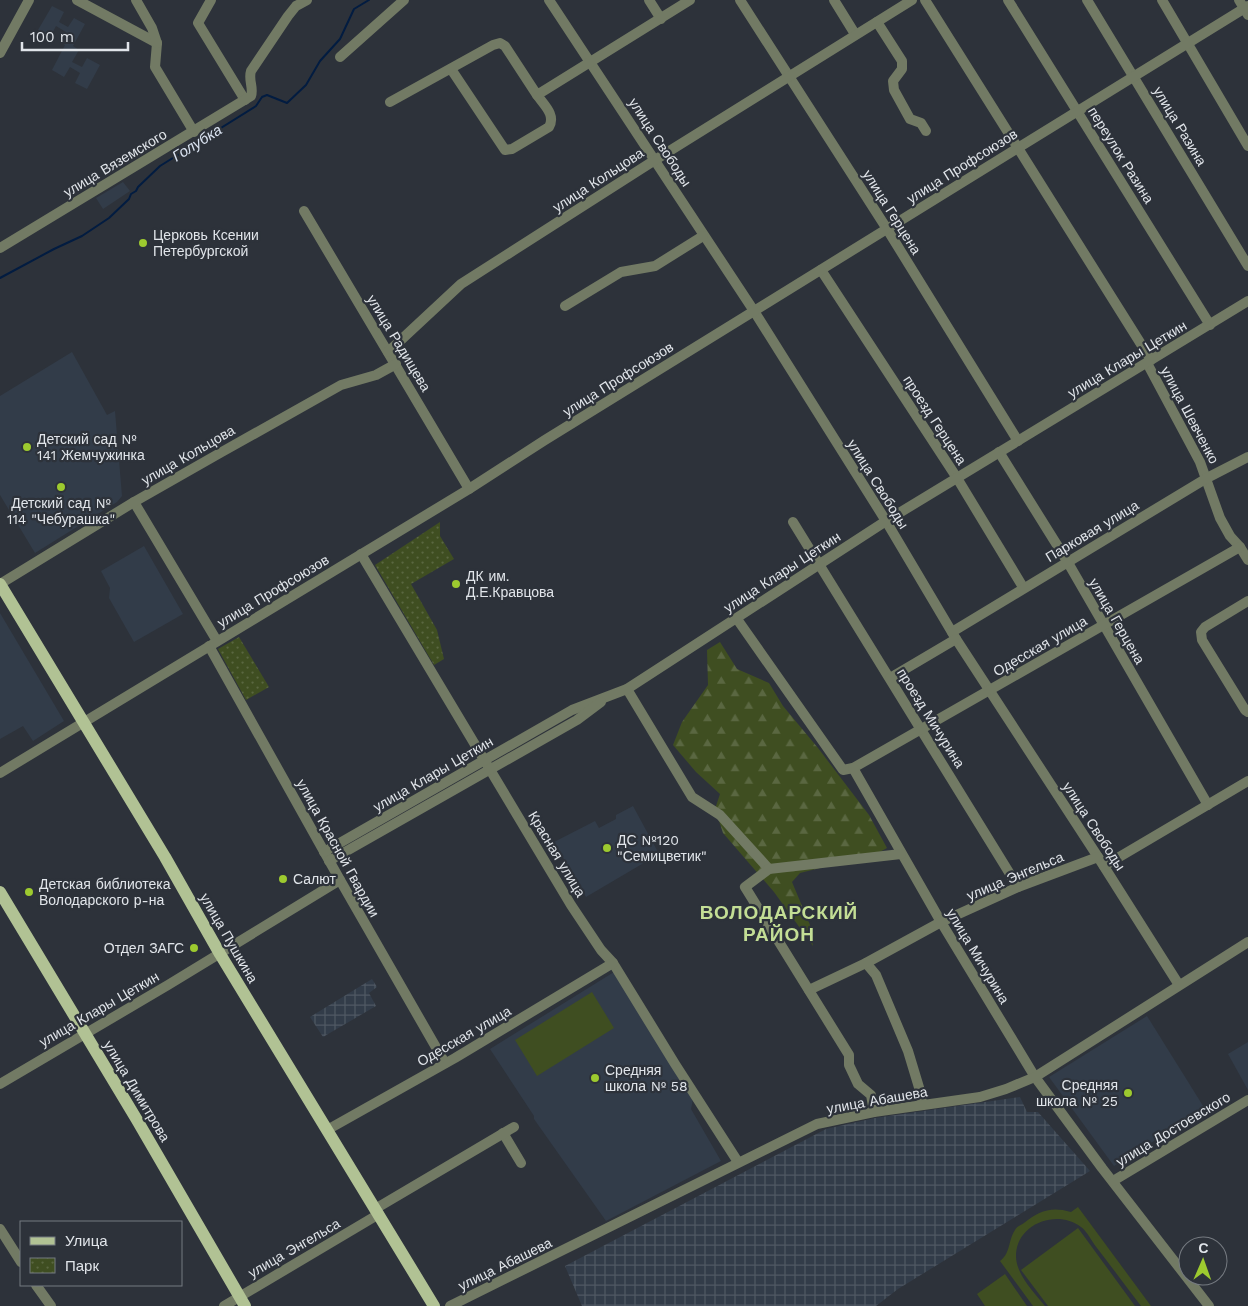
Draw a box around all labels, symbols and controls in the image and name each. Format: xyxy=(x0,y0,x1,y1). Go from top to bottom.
scale bar xyxy=(22,20,129,52)
text: 100 m xyxy=(30,28,74,46)
street label: улица Разина xyxy=(1150,84,1210,169)
street label: улица Свободы xyxy=(625,95,695,189)
street label: переулок Разина xyxy=(1085,104,1157,206)
water label: Голубка xyxy=(169,121,225,165)
street label: улица Профсоюзов xyxy=(904,125,1020,207)
street label: улица Вяземского xyxy=(61,126,170,200)
street label: улица Кольцова xyxy=(550,145,647,215)
street label: улица Герцена xyxy=(860,167,925,257)
place label: Церковь Ксении Петербургской xyxy=(153,227,259,259)
marker: Церковь Ксении Петербургской xyxy=(137,237,149,249)
street label: улица Радищева xyxy=(364,292,434,394)
street label: улица Клары Цеткин xyxy=(1065,317,1189,401)
street label: улица Профсоюзов xyxy=(560,338,676,420)
street label: улица Шевченко xyxy=(1158,364,1222,466)
street label: проезд Герцена xyxy=(900,372,970,468)
street label: улица Кольцова xyxy=(138,422,238,488)
place label: Детский сад № 141 Жемчужинка xyxy=(37,431,145,463)
street label: улица Свободы xyxy=(844,436,912,532)
marker: Детский сад № 141 Жемчужинка xyxy=(21,441,33,453)
marker: Детский сад № 114 "Чебурашка" xyxy=(55,481,67,493)
place label: Детский сад № 114 "Чебурашка" xyxy=(7,495,115,527)
street label: Парковая улица xyxy=(1043,497,1142,565)
street label: улица Клары Цеткин xyxy=(721,528,843,616)
street label: улица Профсоюзов xyxy=(214,551,332,631)
place label: ДК им. Д.Е.Кравцова xyxy=(466,568,554,600)
street label: улица Герцена xyxy=(1086,575,1148,667)
marker: ДК им. Д.Е.Кравцова xyxy=(450,578,462,590)
street label: Одесская улица xyxy=(990,613,1090,679)
street label: проезд Мичурина xyxy=(894,665,968,771)
street label: улица Клары Цеткин xyxy=(370,733,496,815)
street label: улица Красной Гвардии xyxy=(293,776,383,920)
street label: улица Свободы xyxy=(1059,779,1129,873)
street label: Красная улица xyxy=(525,808,589,900)
place label: ДС №120 "Семицветик" xyxy=(617,832,707,864)
marker: ДС №120 "Семицветик" xyxy=(601,842,613,854)
street label: улица Энгельса xyxy=(964,848,1066,904)
place label: Салют xyxy=(293,871,336,887)
marker: Салют xyxy=(277,873,289,885)
place label: Детская библиотека Володарского р-на xyxy=(39,876,171,908)
marker: Детская библиотека Володарского р-на xyxy=(23,886,35,898)
street label: улица Пушкина xyxy=(197,890,261,986)
district label: ВОЛОДАРСКИЙ РАЙОН xyxy=(700,901,858,946)
street label: улица Мичурина xyxy=(943,906,1013,1007)
place label: Отдел ЗАГС xyxy=(104,940,184,956)
marker: Отдел ЗАГС xyxy=(188,942,200,954)
street label: улица Клары Цеткин xyxy=(36,968,162,1050)
street label: Одесская улица xyxy=(414,1003,514,1069)
street label: улица Димитрова xyxy=(101,1038,174,1145)
place label: Средняя школа № 58 xyxy=(605,1062,688,1094)
marker: Средняя школа № 58 xyxy=(589,1072,601,1084)
place label: Средняя школа № 25 xyxy=(1036,1077,1118,1109)
street label: улица Абашева xyxy=(825,1083,929,1117)
marker: Средняя школа № 25 xyxy=(1122,1087,1134,1099)
street label: улица Достоевского xyxy=(1113,1088,1233,1169)
street label: улица Энгельса xyxy=(245,1215,343,1281)
legend xyxy=(20,1221,182,1286)
text: Улица xyxy=(65,1232,108,1250)
street label: улица Абашева xyxy=(456,1234,555,1294)
north arrow xyxy=(1178,1236,1228,1286)
text: С xyxy=(1198,1240,1209,1256)
text: Парк xyxy=(65,1257,99,1275)

